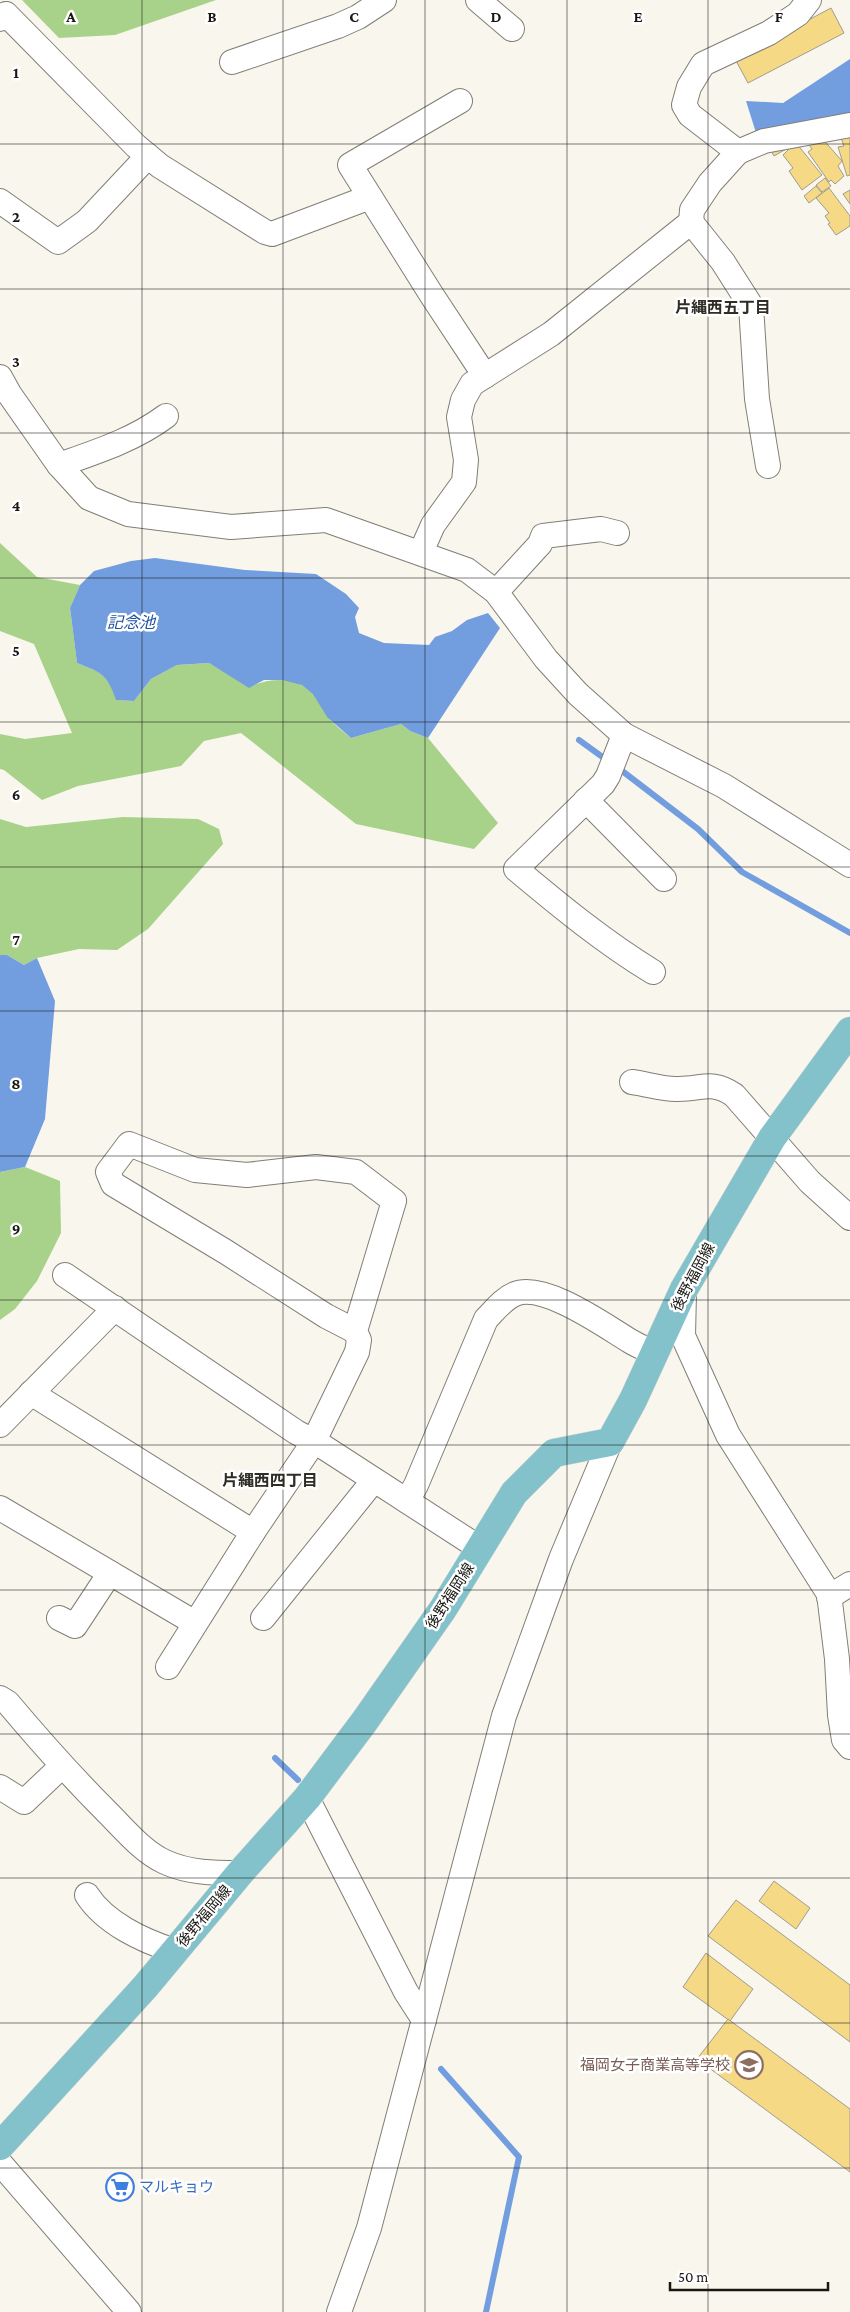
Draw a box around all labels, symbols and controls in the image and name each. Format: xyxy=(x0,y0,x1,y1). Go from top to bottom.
text: A xyxy=(65,8,76,25)
text: B xyxy=(207,8,217,25)
text: C xyxy=(349,8,359,25)
text: D xyxy=(490,8,502,25)
text: E xyxy=(633,8,643,25)
text: F xyxy=(775,8,784,25)
text: 1 xyxy=(13,64,19,81)
text: 2 xyxy=(12,208,20,225)
district label: 片縄西五丁目 xyxy=(675,299,771,316)
text: 3 xyxy=(12,353,20,370)
text: 4 xyxy=(12,497,21,514)
water label: 記念池 xyxy=(107,614,157,631)
text: 5 xyxy=(12,642,20,659)
text: 6 xyxy=(12,786,20,803)
text: 7 xyxy=(12,931,20,948)
text: 8 xyxy=(11,1075,21,1092)
text: 9 xyxy=(12,1220,20,1237)
street label: 後野福岡線 xyxy=(668,1240,718,1314)
district label: 片縄西四丁目 xyxy=(222,1472,318,1489)
street label: 後野福岡線 xyxy=(423,1560,477,1632)
street label: 後野福岡線 xyxy=(174,1882,234,1950)
school or university icon: 福岡女子商業高等学校 xyxy=(734,2050,764,2080)
place label: 福岡女子商業高等学校 xyxy=(580,2057,730,2073)
supermarket icon: マルキョウ xyxy=(105,2172,135,2202)
place label: マルキョウ xyxy=(139,2179,214,2195)
scale bar xyxy=(670,2260,828,2292)
text: 50 m xyxy=(678,2269,708,2285)

